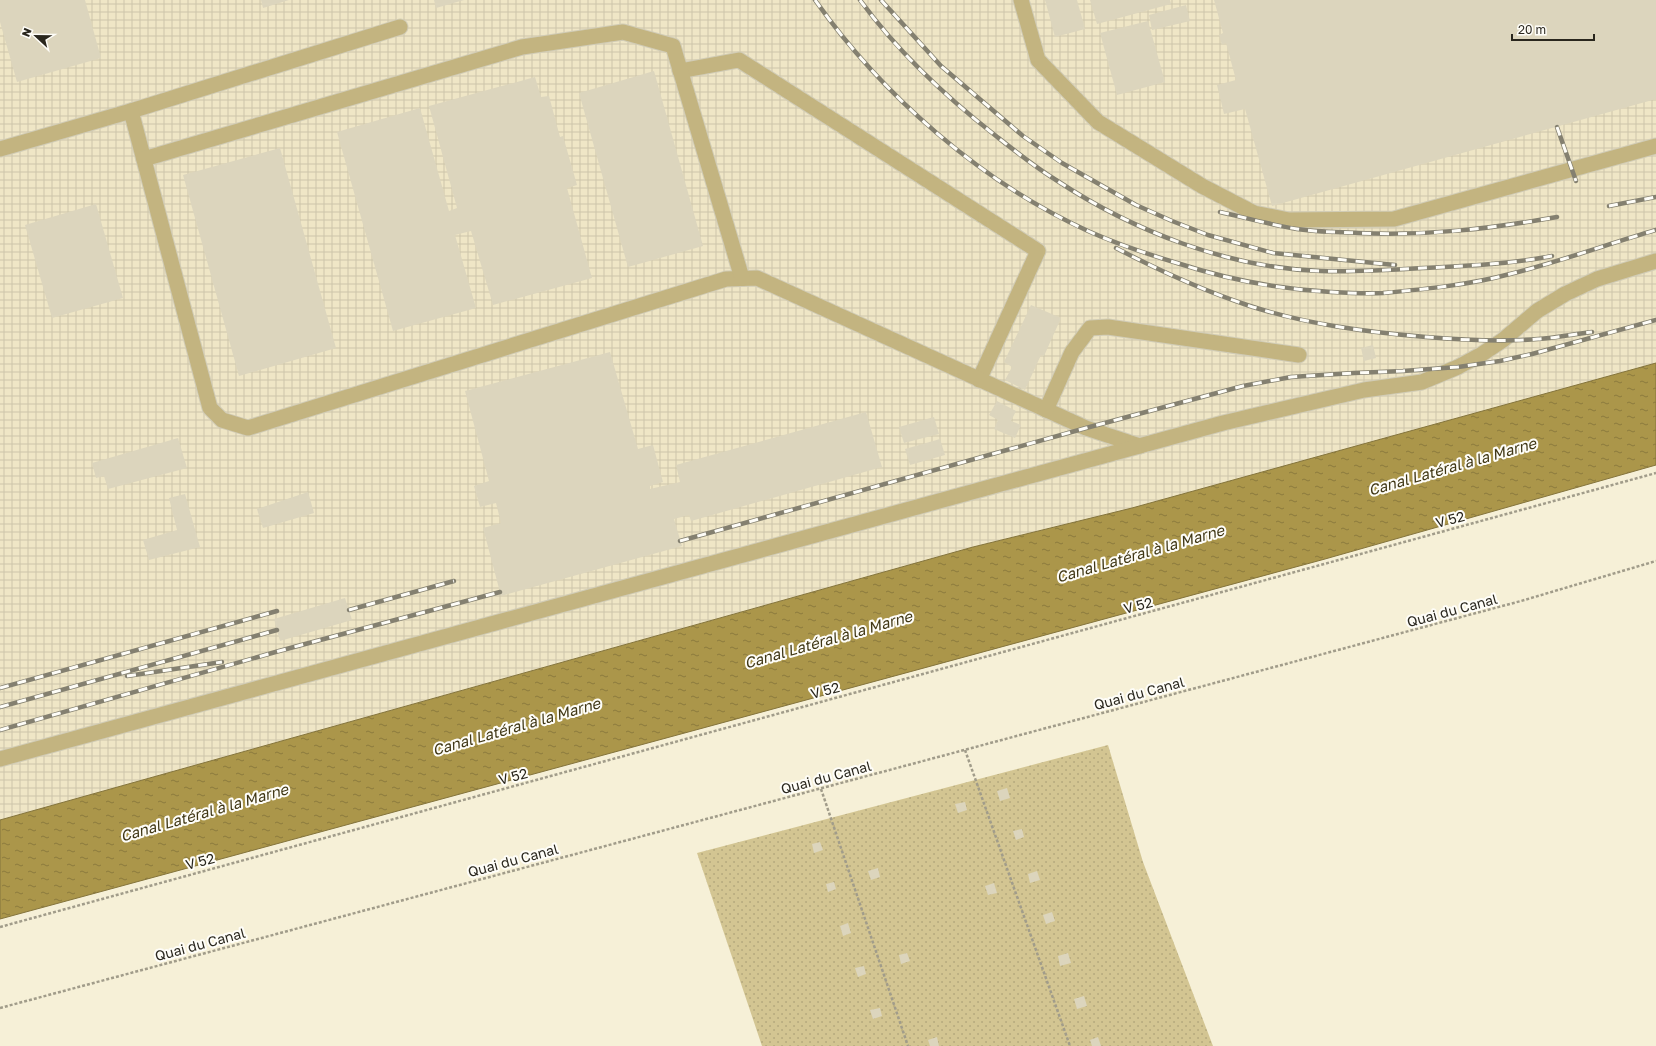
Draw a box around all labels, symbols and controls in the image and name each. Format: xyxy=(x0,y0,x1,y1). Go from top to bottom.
north arrow xyxy=(16,16,56,56)
scale bar xyxy=(1512,16,1594,42)
text: 20 m xyxy=(1518,22,1546,37)
text: N xyxy=(19,26,34,38)
water label: Canal Latéral à la Marne xyxy=(1366,433,1539,499)
street label: V 52 xyxy=(1434,507,1466,531)
water label: Canal Latéral à la Marne xyxy=(1054,520,1227,586)
street label: Quai du Canal xyxy=(1405,590,1499,630)
street label: V 52 xyxy=(1122,593,1154,617)
water label: Canal Latéral à la Marne xyxy=(742,606,915,672)
street label: Quai du Canal xyxy=(1092,673,1186,713)
street label: V 52 xyxy=(809,678,841,702)
water label: Canal Latéral à la Marne xyxy=(430,693,603,759)
street label: Quai du Canal xyxy=(779,757,873,797)
street label: V 52 xyxy=(497,764,529,788)
water label: Canal Latéral à la Marne xyxy=(118,779,291,845)
street label: Quai du Canal xyxy=(466,840,560,880)
street label: V 52 xyxy=(184,849,216,873)
street label: Quai du Canal xyxy=(153,924,247,964)

